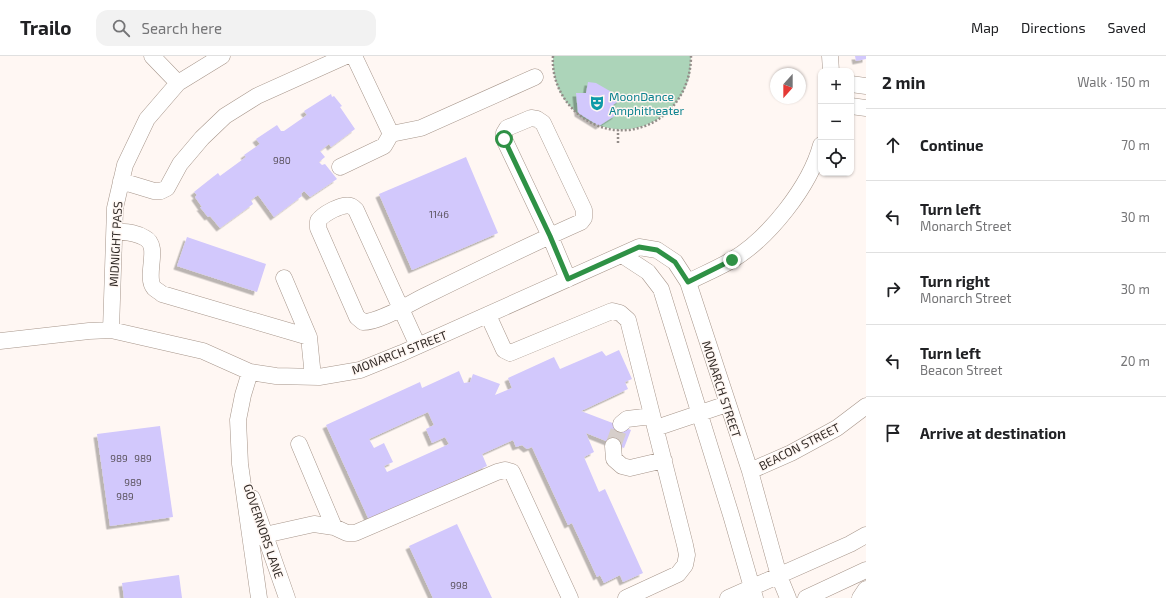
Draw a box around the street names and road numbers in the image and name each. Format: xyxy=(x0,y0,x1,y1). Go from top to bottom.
street label: MIDNIGHT PASS xyxy=(106,201,124,287)
street label: MONARCH STREET xyxy=(349,327,449,377)
street label: MONARCH STREET xyxy=(700,339,744,439)
street label: BEACON STREET xyxy=(756,420,842,472)
street label: GOVERNORS LANE xyxy=(241,482,287,580)

